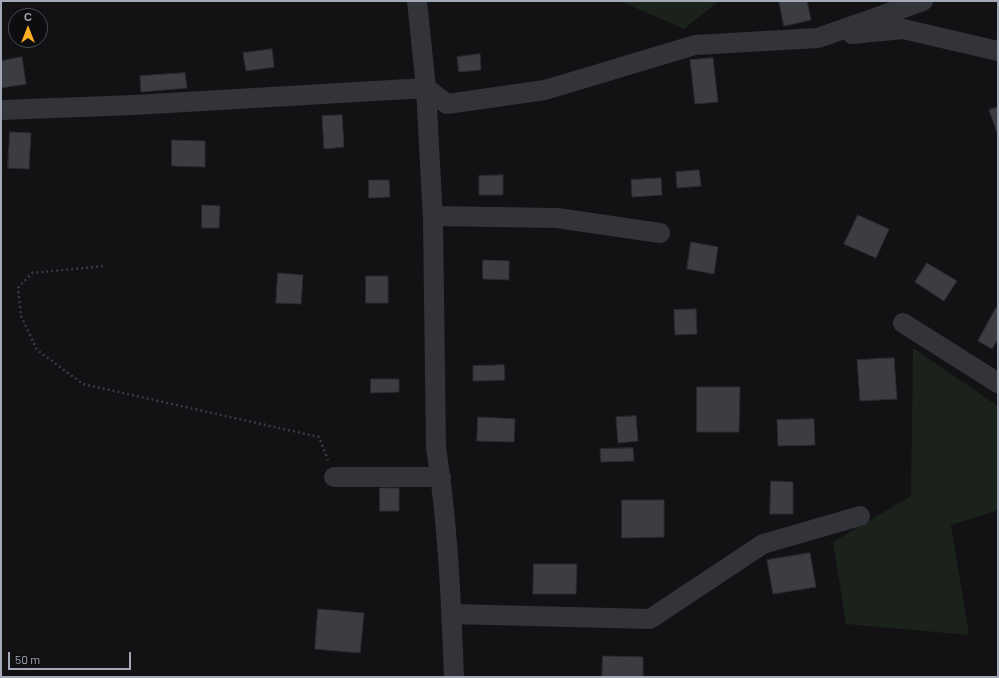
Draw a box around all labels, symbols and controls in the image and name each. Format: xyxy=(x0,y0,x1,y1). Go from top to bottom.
north arrow xyxy=(8,8,48,48)
text: С xyxy=(24,10,32,23)
scale bar xyxy=(10,644,133,670)
text: 50 m xyxy=(15,652,40,666)

